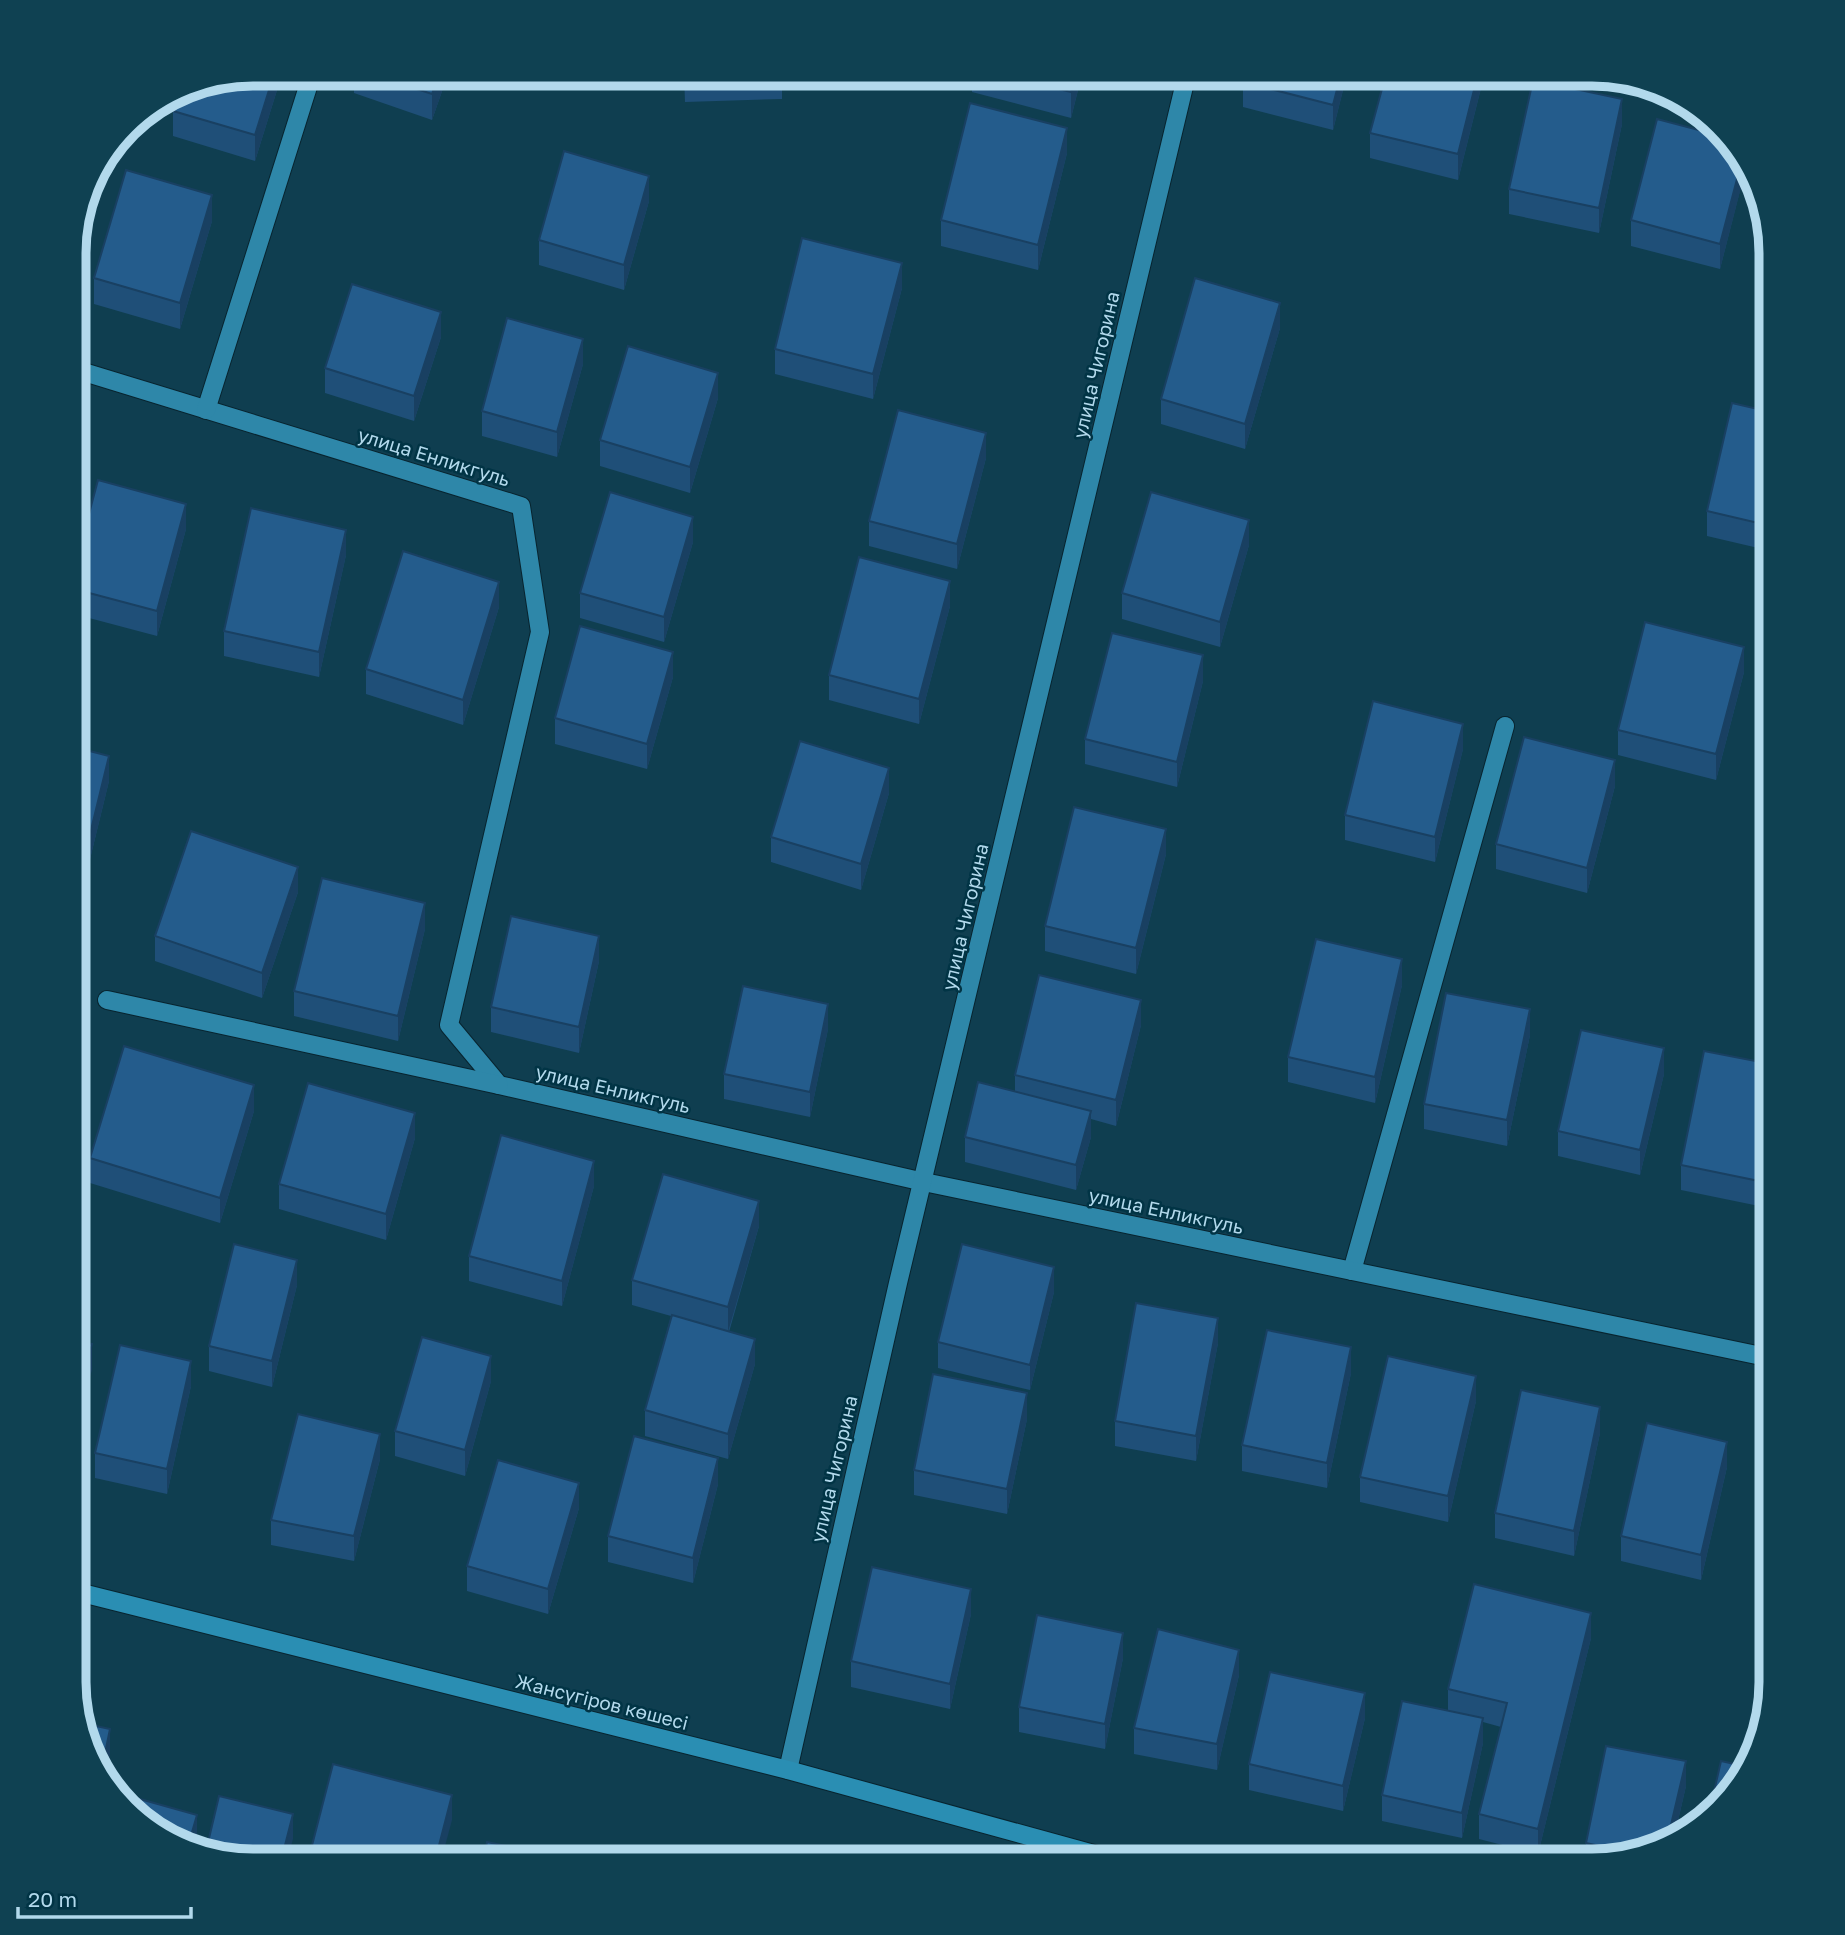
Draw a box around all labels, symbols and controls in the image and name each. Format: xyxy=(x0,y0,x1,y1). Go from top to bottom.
street label: улица Чигорина xyxy=(1067,289,1124,441)
street label: улица Енликгуль xyxy=(355,422,513,491)
street label: улица Чигорина xyxy=(936,841,993,993)
street label: улица Енликгуль xyxy=(534,1060,693,1117)
street label: улица Енликгуль xyxy=(1087,1183,1246,1238)
street label: улица Чигорина xyxy=(805,1393,862,1545)
street label: Жансүгіров көшесі xyxy=(513,1669,691,1734)
scale bar xyxy=(18,1876,191,1920)
text: 20 m xyxy=(28,1886,77,1912)

